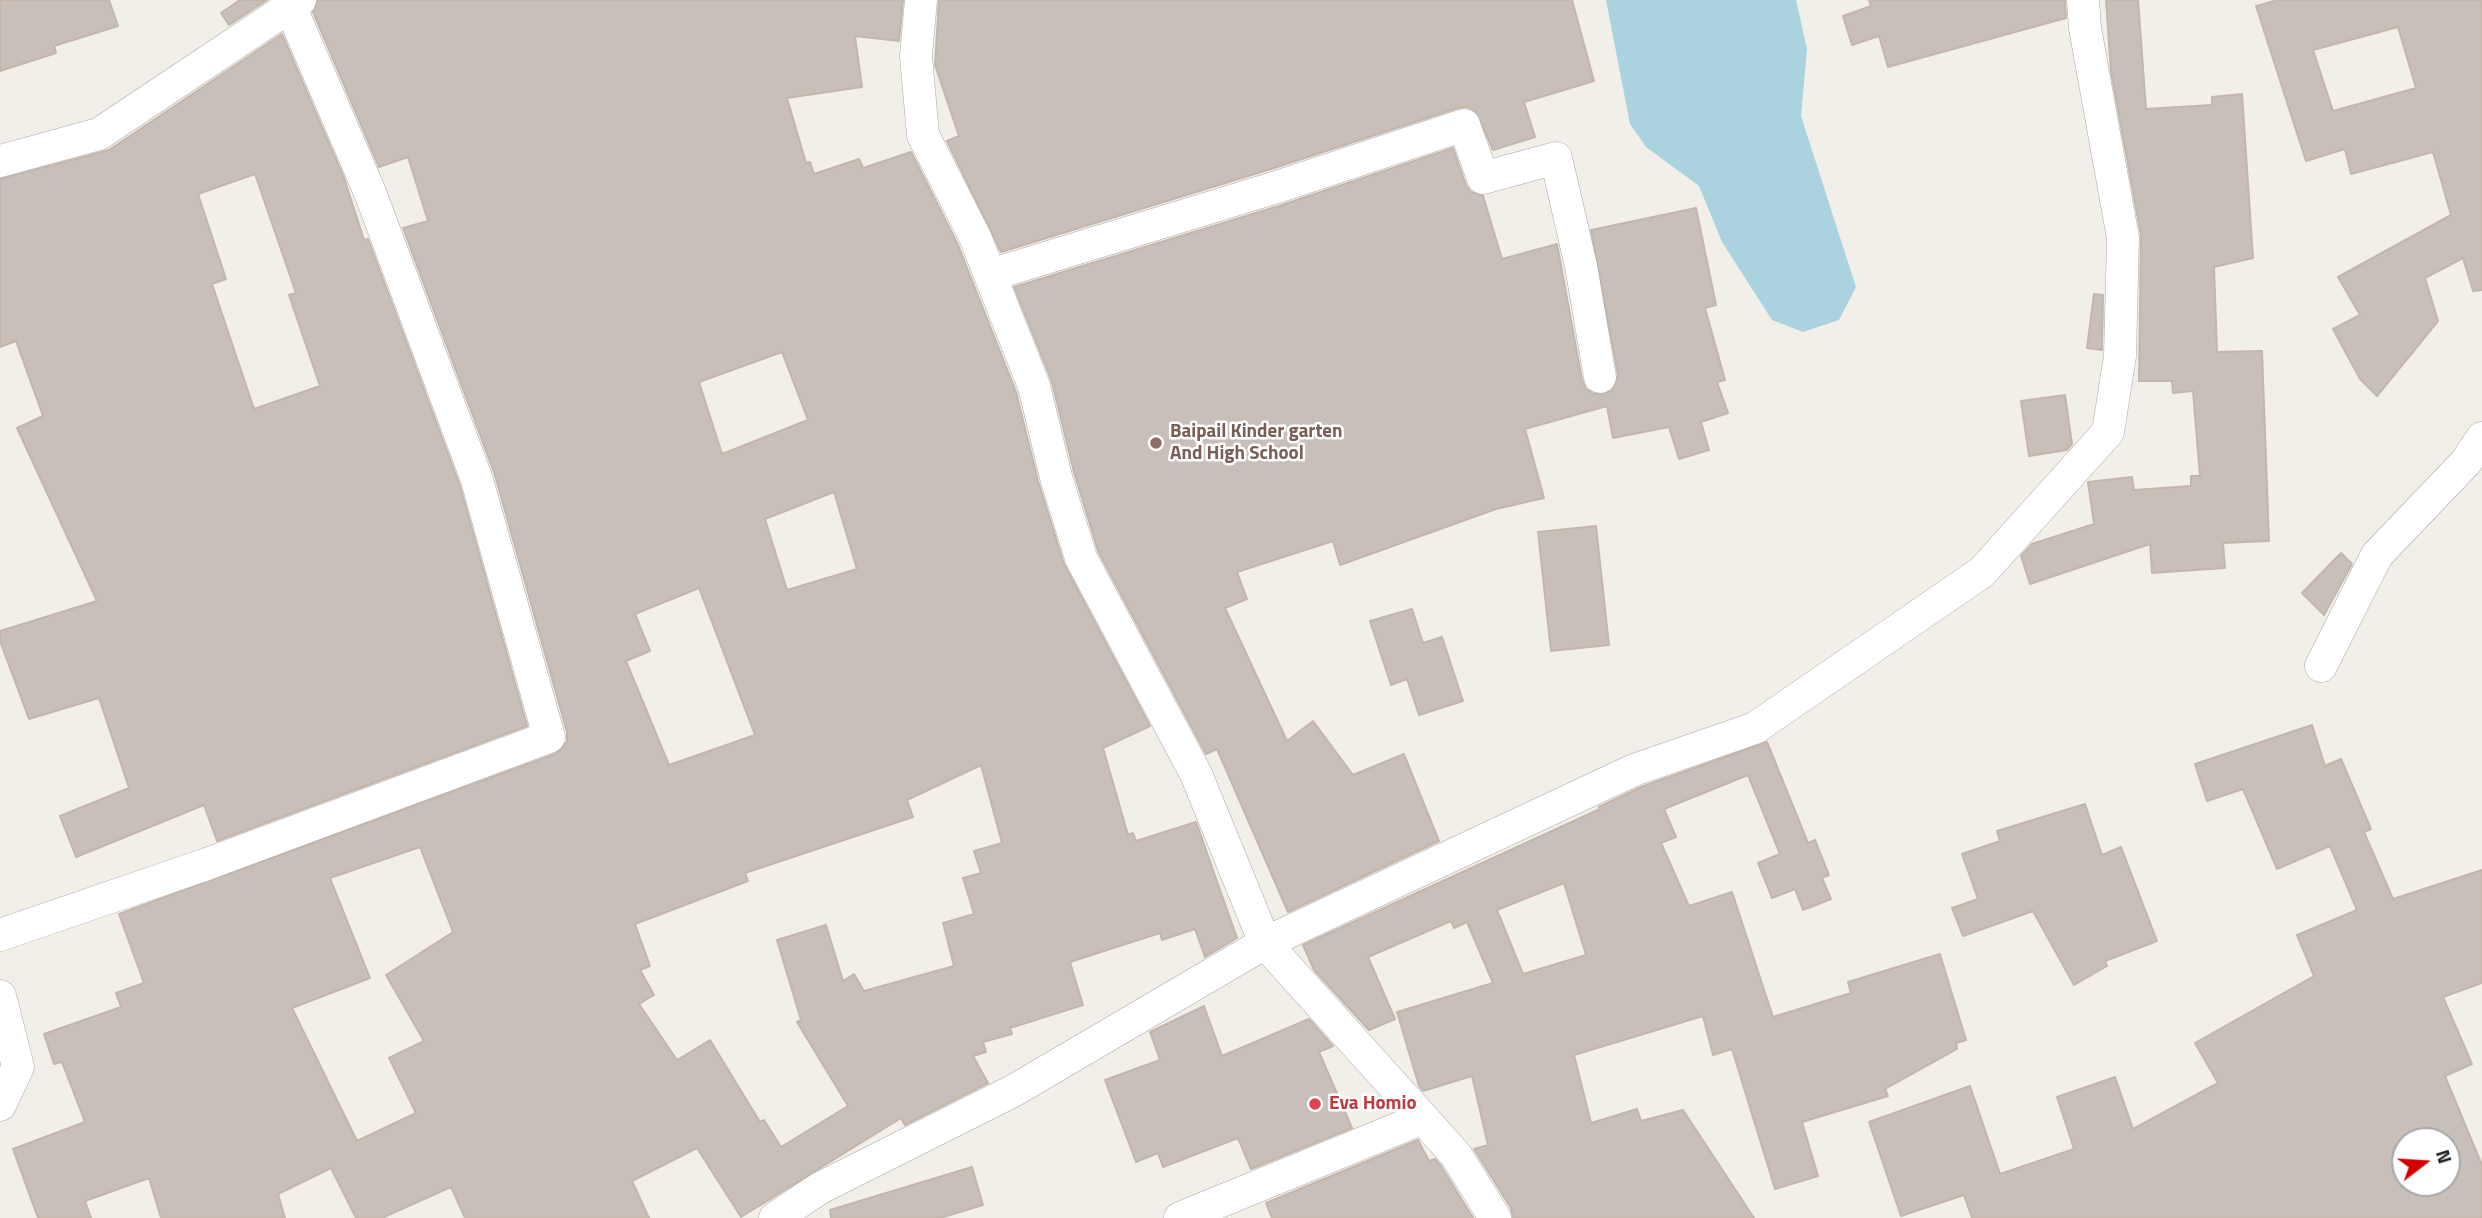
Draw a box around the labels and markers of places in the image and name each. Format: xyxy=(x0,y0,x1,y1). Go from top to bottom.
place label: Baipail Kinder garten And High School xyxy=(1170,421,1343,465)
marker: Baipail Kinder garten And High School xyxy=(1148,435,1164,451)
place label: Eva Homio xyxy=(1329,1093,1417,1115)
marker: Eva Homio xyxy=(1307,1096,1323,1112)

